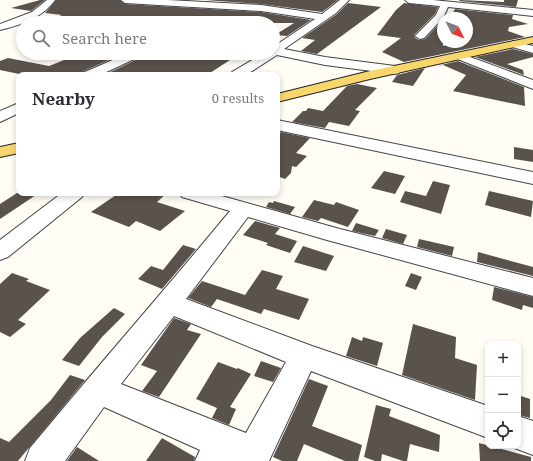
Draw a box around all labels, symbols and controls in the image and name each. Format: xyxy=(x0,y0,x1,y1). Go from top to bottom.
north arrow xyxy=(437,12,473,48)
search box xyxy=(16,16,280,60)
icon: search xyxy=(30,27,52,49)
text: Search here xyxy=(62,28,147,48)
text: Nearby xyxy=(32,87,95,110)
text: 0 results xyxy=(212,89,264,107)
map controls xyxy=(485,341,521,449)
button: + xyxy=(485,341,521,377)
button: − xyxy=(485,377,521,413)
button: locate xyxy=(485,413,521,449)

